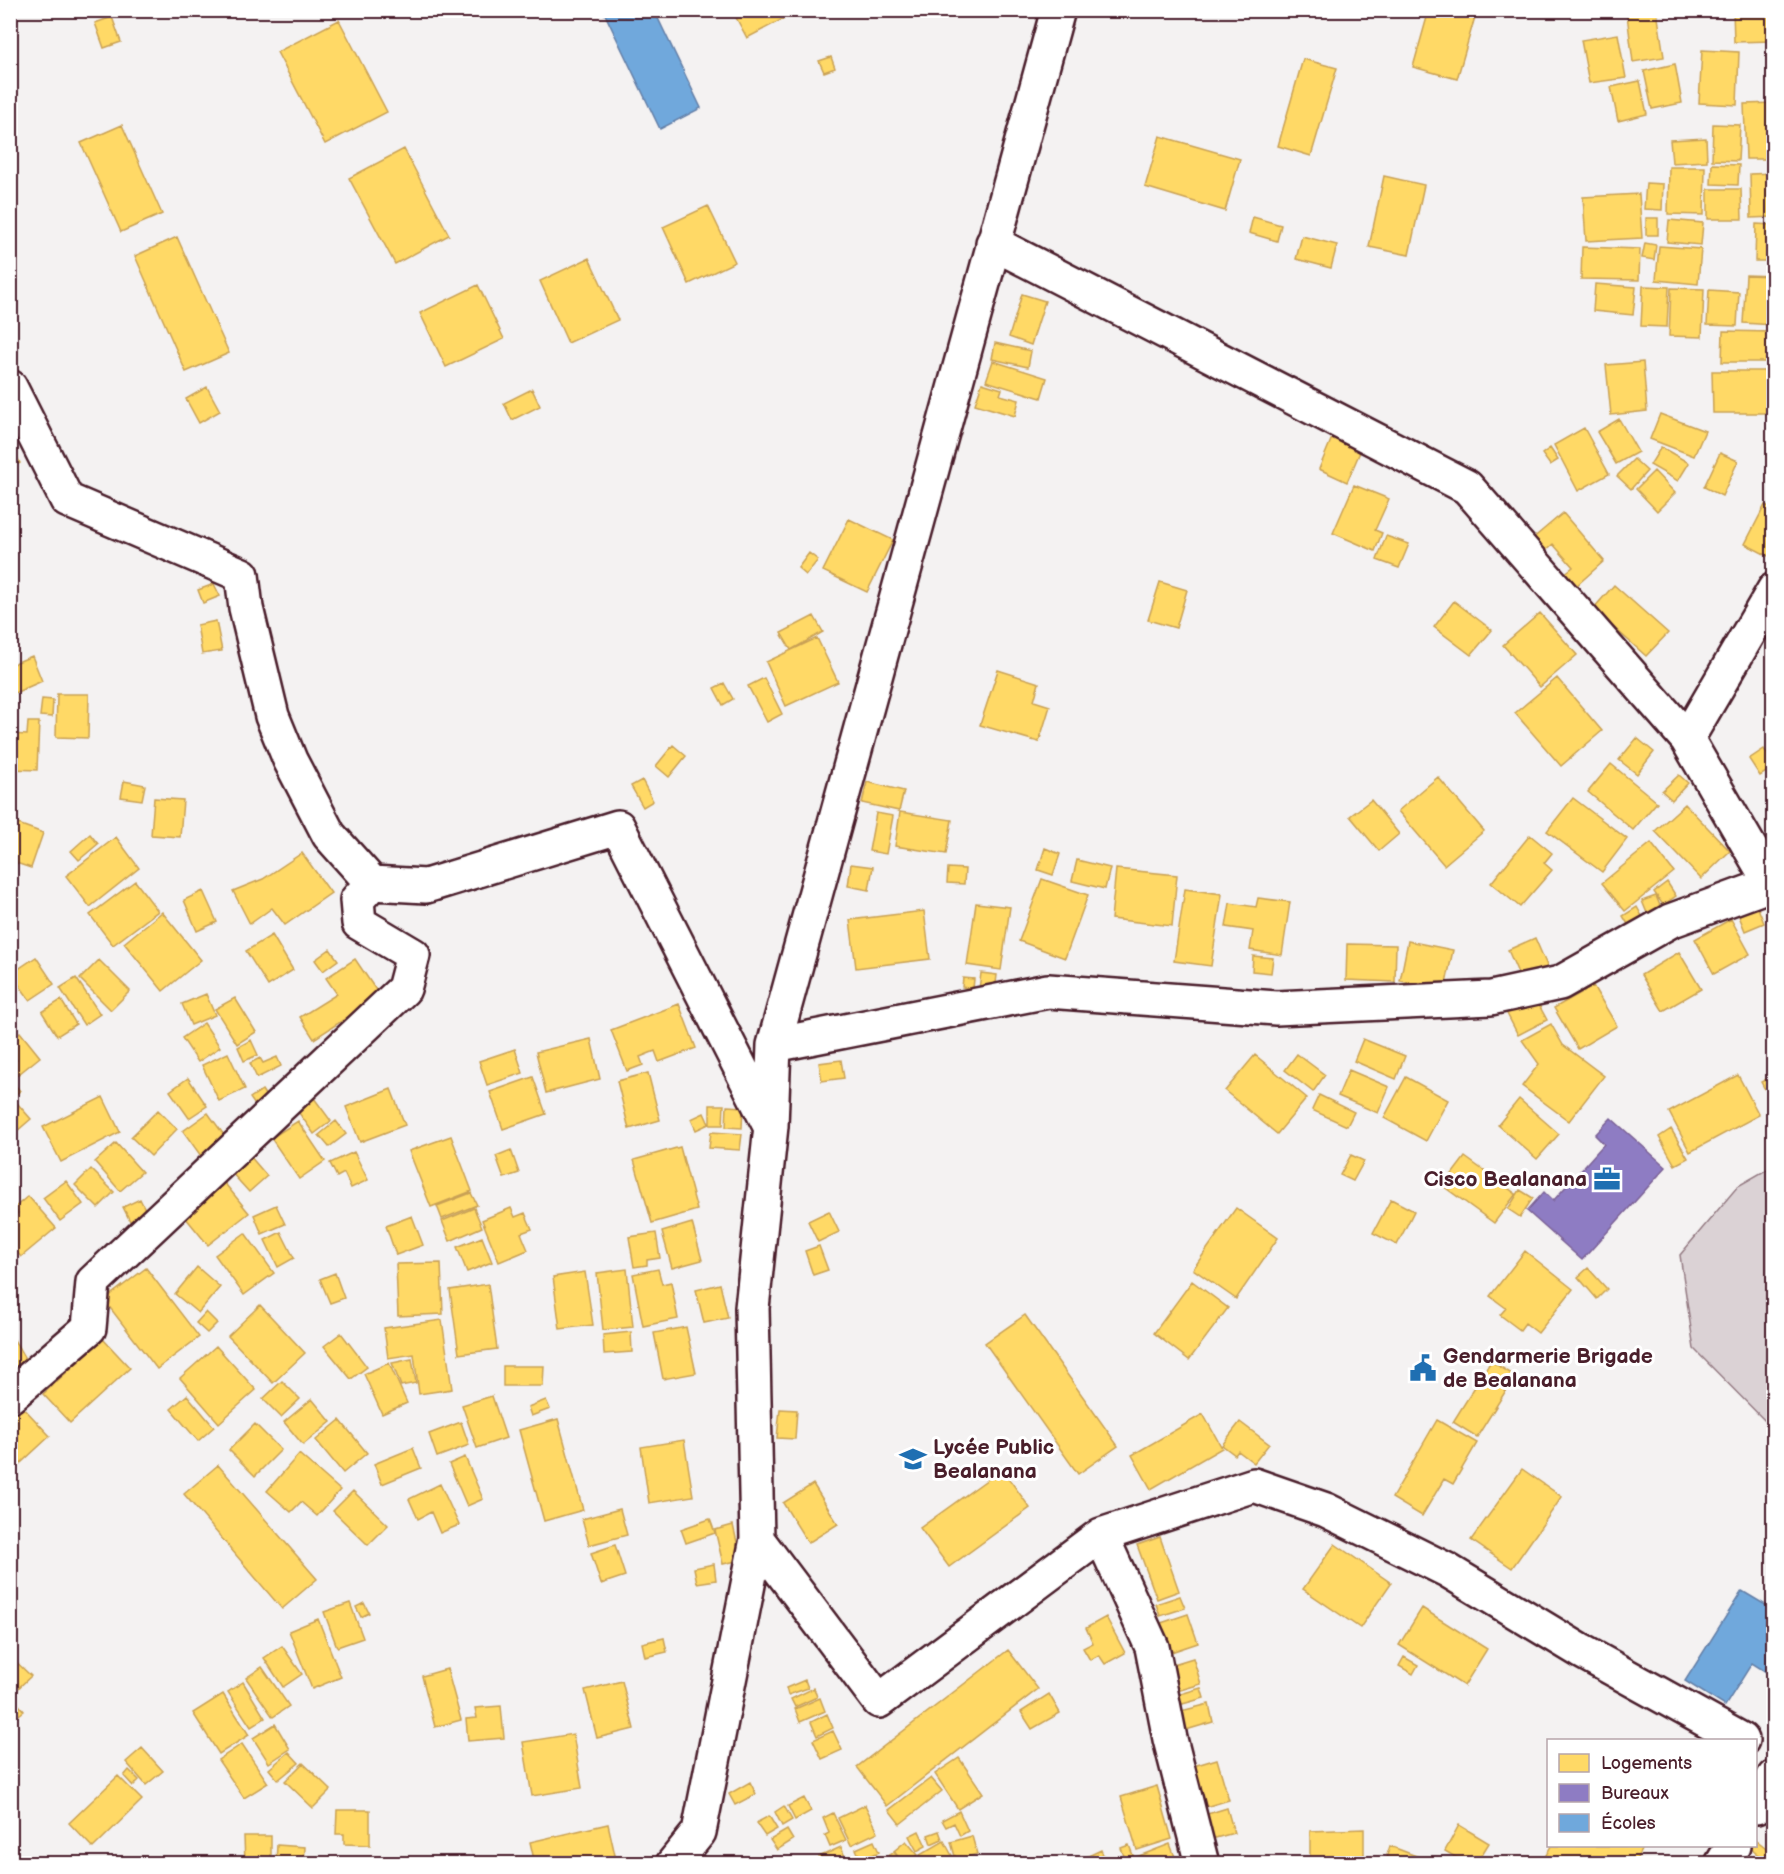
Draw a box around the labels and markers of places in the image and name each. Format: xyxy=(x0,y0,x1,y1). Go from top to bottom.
office icon: Cisco Bealanana xyxy=(1592,1164,1622,1194)
place label: Cisco Bealanana xyxy=(1424,1167,1587,1192)
place label: Gendarmerie Brigade de Bealanana xyxy=(1443,1344,1653,1393)
public building icon: Gendarmerie Brigade de Bealanana xyxy=(1408,1353,1438,1383)
place label: Lycée Public Bealanana xyxy=(933,1435,1054,1484)
school or university icon: Lycée Public Bealanana xyxy=(898,1444,928,1474)

